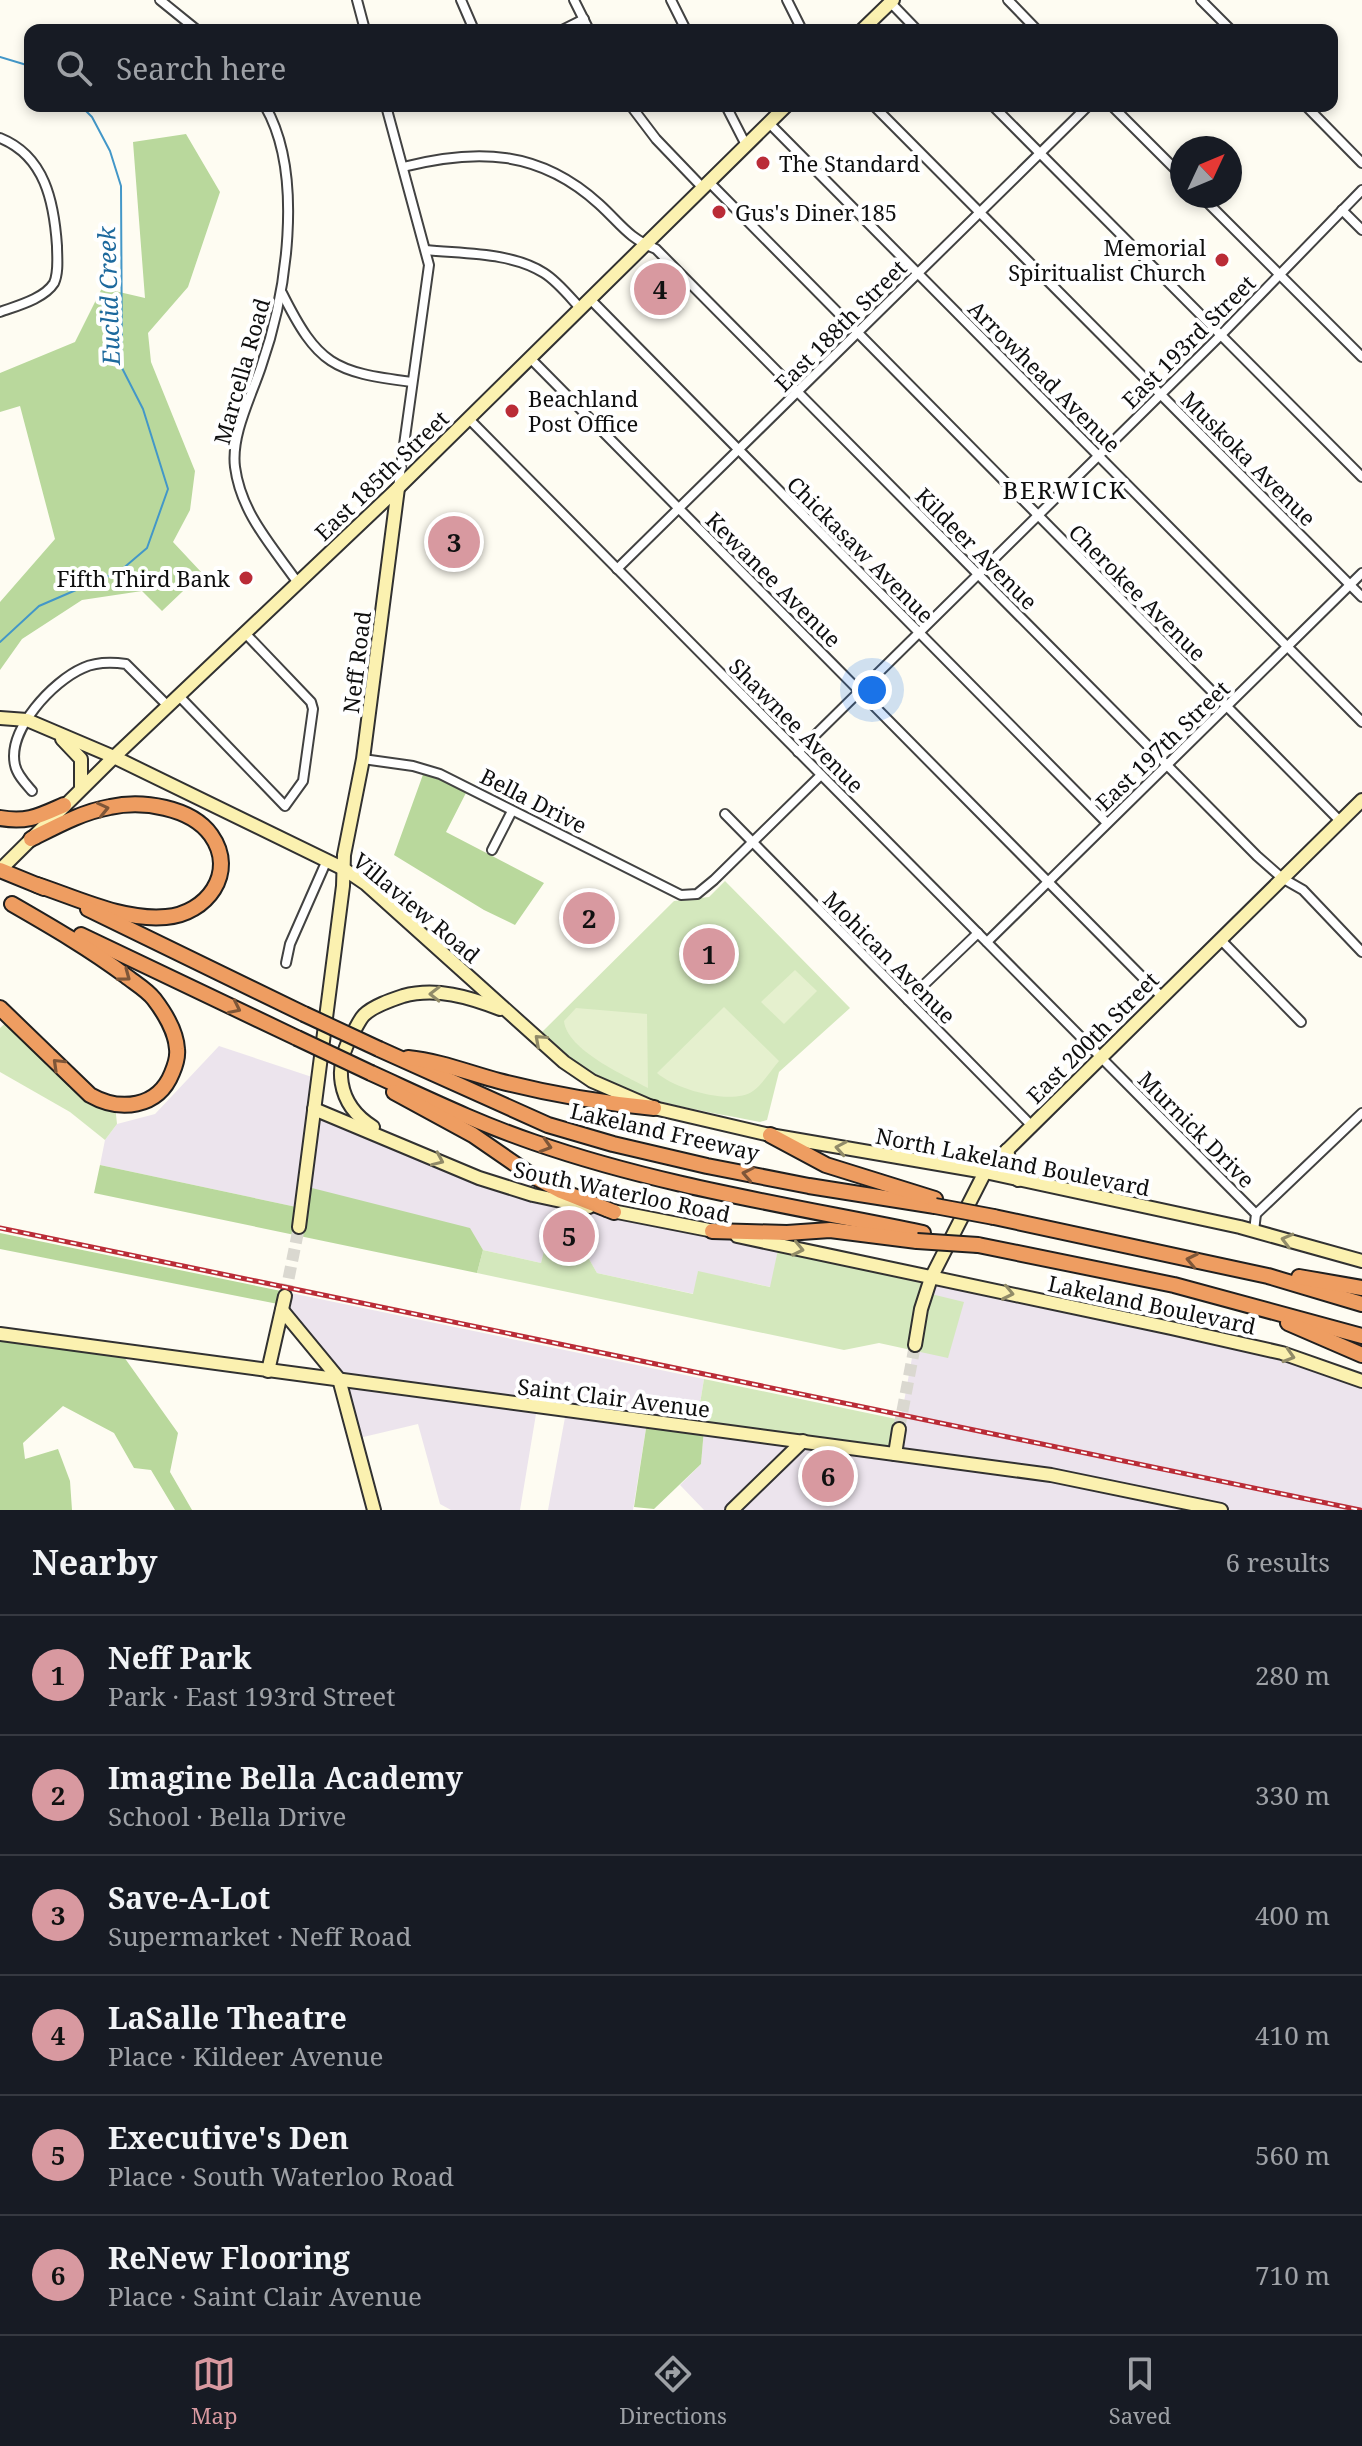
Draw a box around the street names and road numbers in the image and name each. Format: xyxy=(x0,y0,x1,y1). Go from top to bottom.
street label: East 188th Street xyxy=(767,252,913,398)
street label: East 193rd Street xyxy=(1115,268,1261,414)
street label: Arrowhead Avenue xyxy=(962,293,1128,459)
street label: Marcella Road xyxy=(206,294,276,448)
street label: Muskoka Avenue xyxy=(1175,384,1323,532)
street label: East 185th Street xyxy=(308,403,455,547)
street label: Chickasaw Avenue xyxy=(781,469,941,629)
street label: Kildeer Avenue xyxy=(909,480,1045,616)
street label: Kewanee Avenue xyxy=(700,505,848,653)
street label: Cherokee Avenue xyxy=(1063,517,1213,667)
street label: Neff Road xyxy=(335,609,377,715)
street label: Shawnee Avenue xyxy=(723,651,871,799)
street label: East 197th Street xyxy=(1089,673,1236,817)
street label: Bella Drive xyxy=(476,760,592,840)
street label: Villaview Road xyxy=(347,845,487,969)
street label: Mohican Avenue xyxy=(817,884,963,1030)
street label: East 200th Street xyxy=(1019,964,1165,1110)
street label: Murnick Drive xyxy=(1132,1064,1262,1194)
street label: Lakeland Freeway xyxy=(568,1095,763,1167)
street label: North Lakeland Boulevard xyxy=(873,1120,1153,1202)
street label: South Waterloo Road xyxy=(511,1153,734,1229)
street label: Lakeland Boulevard xyxy=(1045,1267,1259,1341)
street label: Saint Clair Avenue xyxy=(516,1370,712,1424)

